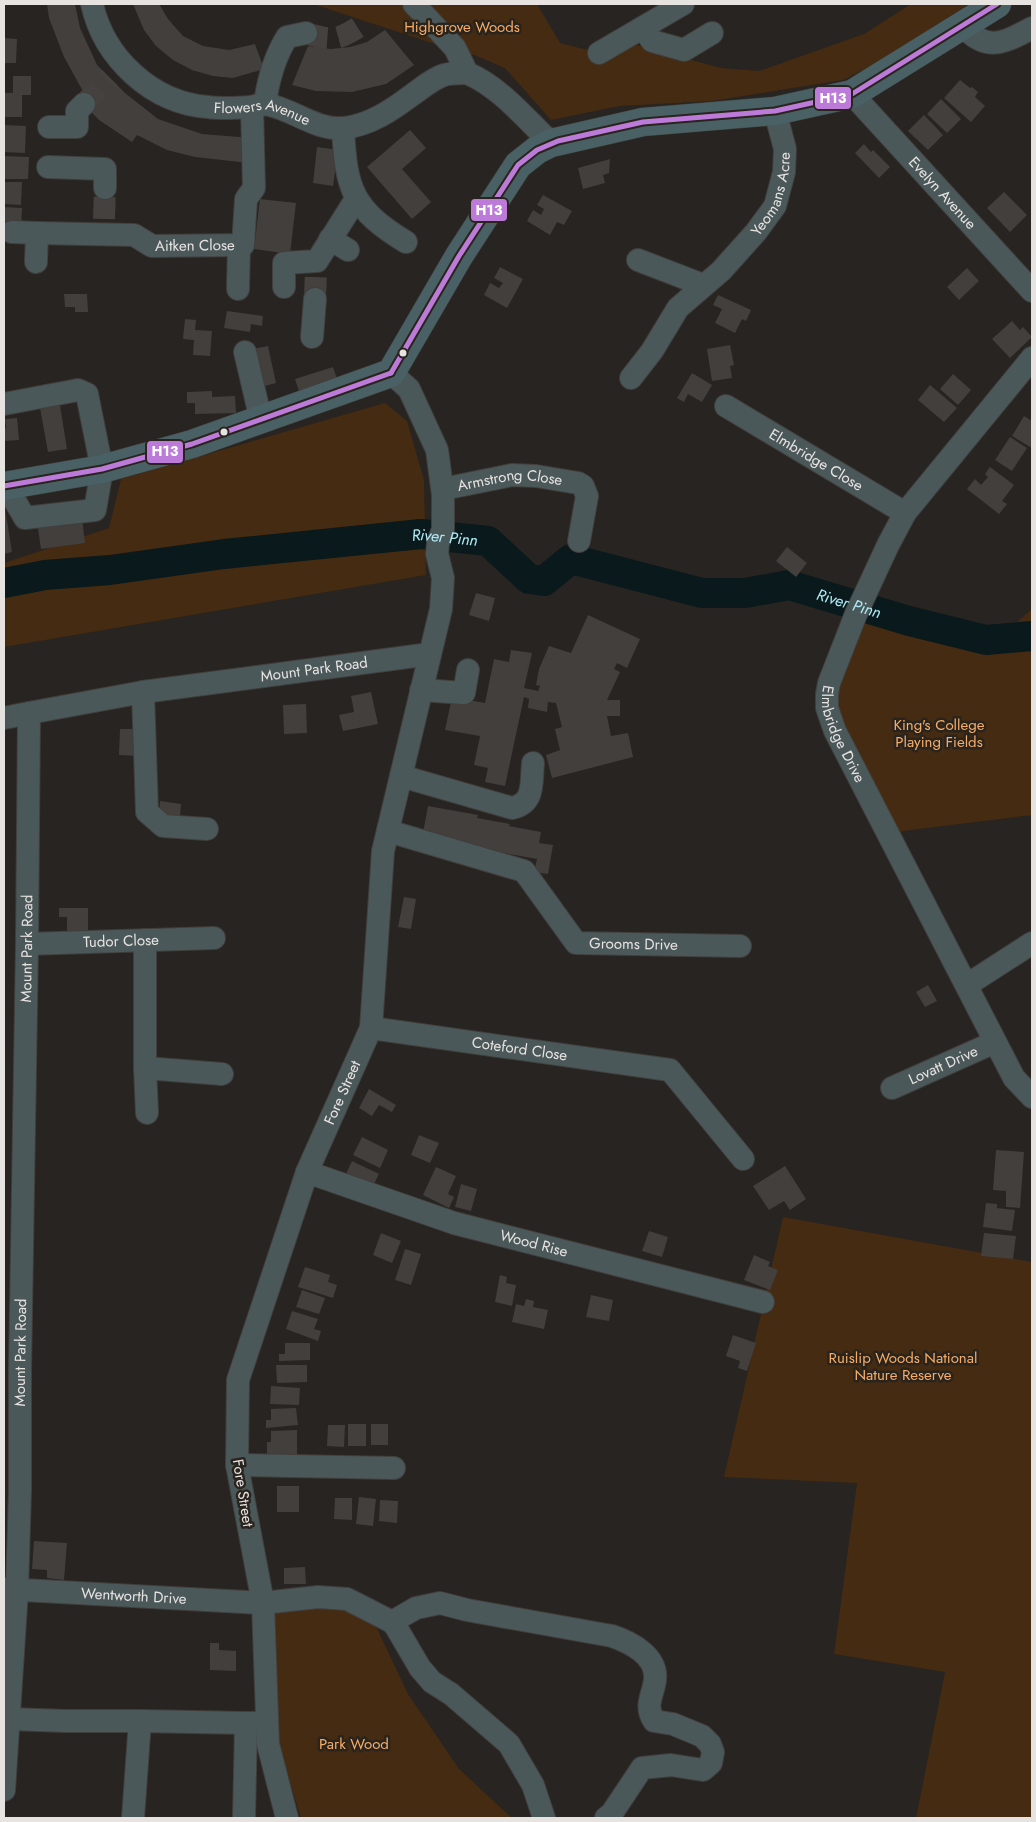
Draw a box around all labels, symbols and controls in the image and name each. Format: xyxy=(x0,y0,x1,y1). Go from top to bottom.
park label: Highgrove Woods xyxy=(404,16,520,38)
line badge: H13 xyxy=(814,86,852,110)
text: H13 xyxy=(820,88,847,108)
street label: Flowers Avenue xyxy=(213,93,314,131)
street label: Yeomans Acre xyxy=(746,151,796,241)
street label: Evelyn Avenue xyxy=(903,152,982,234)
line badge: H13 xyxy=(470,198,508,222)
text: H13 xyxy=(476,200,503,220)
street label: Aitken Close xyxy=(155,234,235,257)
unlabelled marker xyxy=(398,348,408,358)
street label: Elmbridge Close xyxy=(765,423,868,497)
unlabelled marker xyxy=(219,427,229,437)
line badge: H13 xyxy=(146,440,184,464)
text: H13 xyxy=(152,441,179,461)
street label: Armstrong Close xyxy=(455,464,564,497)
water label: River Pinn xyxy=(411,523,479,551)
water label: River Pinn xyxy=(814,582,884,624)
street label: Mount Park Road xyxy=(259,651,369,687)
street label: Elmbridge Drive xyxy=(816,683,871,787)
park label: King's College Playing Fields xyxy=(893,714,985,753)
street label: Mount Park Road xyxy=(15,894,38,1003)
street label: Tudor Close xyxy=(83,929,159,953)
street label: Grooms Drive xyxy=(589,932,678,956)
street label: Coteford Close xyxy=(470,1031,569,1066)
street label: Lovatt Drive xyxy=(905,1040,982,1090)
street label: Fore Street xyxy=(318,1057,366,1128)
street label: Wood Rise xyxy=(498,1224,570,1263)
street label: Mount Park Road xyxy=(9,1298,32,1406)
park label: Ruislip Woods National Nature Reserve xyxy=(829,1347,977,1386)
street label: Fore Street xyxy=(227,1458,259,1529)
street label: Wentworth Drive xyxy=(80,1582,187,1610)
park label: Park Wood xyxy=(319,1733,389,1755)

